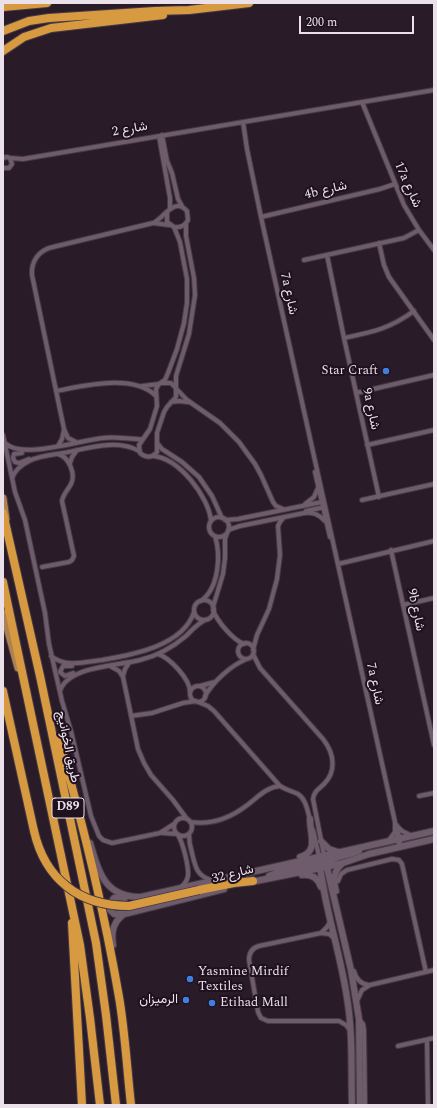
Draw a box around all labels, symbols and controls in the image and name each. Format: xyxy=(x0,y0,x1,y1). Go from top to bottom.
scale bar xyxy=(301,8,416,34)
text: 200 m xyxy=(306,13,337,32)
street label: شارع 2 xyxy=(111,119,149,141)
street label: 17a شارع xyxy=(390,160,424,210)
street label: 4b شارع xyxy=(303,179,349,203)
street label: 7a شارع xyxy=(276,272,300,316)
place label: Star Craft xyxy=(322,363,378,379)
marker: Star Craft xyxy=(381,366,391,376)
street label: 9a شارع xyxy=(358,387,382,431)
street label: 9b شارع xyxy=(403,587,427,633)
street label: 7a شارع xyxy=(362,662,386,706)
street label: طريق الخوانيج xyxy=(52,710,82,784)
road number: D89 xyxy=(52,798,84,818)
street label: شارع 32 xyxy=(211,862,255,888)
place label: Yasmine Mirdif Textiles xyxy=(198,964,288,995)
marker: Yasmine Mirdif Textiles xyxy=(185,974,195,984)
place label: الرميزان xyxy=(139,992,178,1008)
marker: الرميزان xyxy=(181,995,191,1005)
place label: Etihad Mall xyxy=(220,995,288,1011)
marker: Etihad Mall xyxy=(207,998,217,1008)

